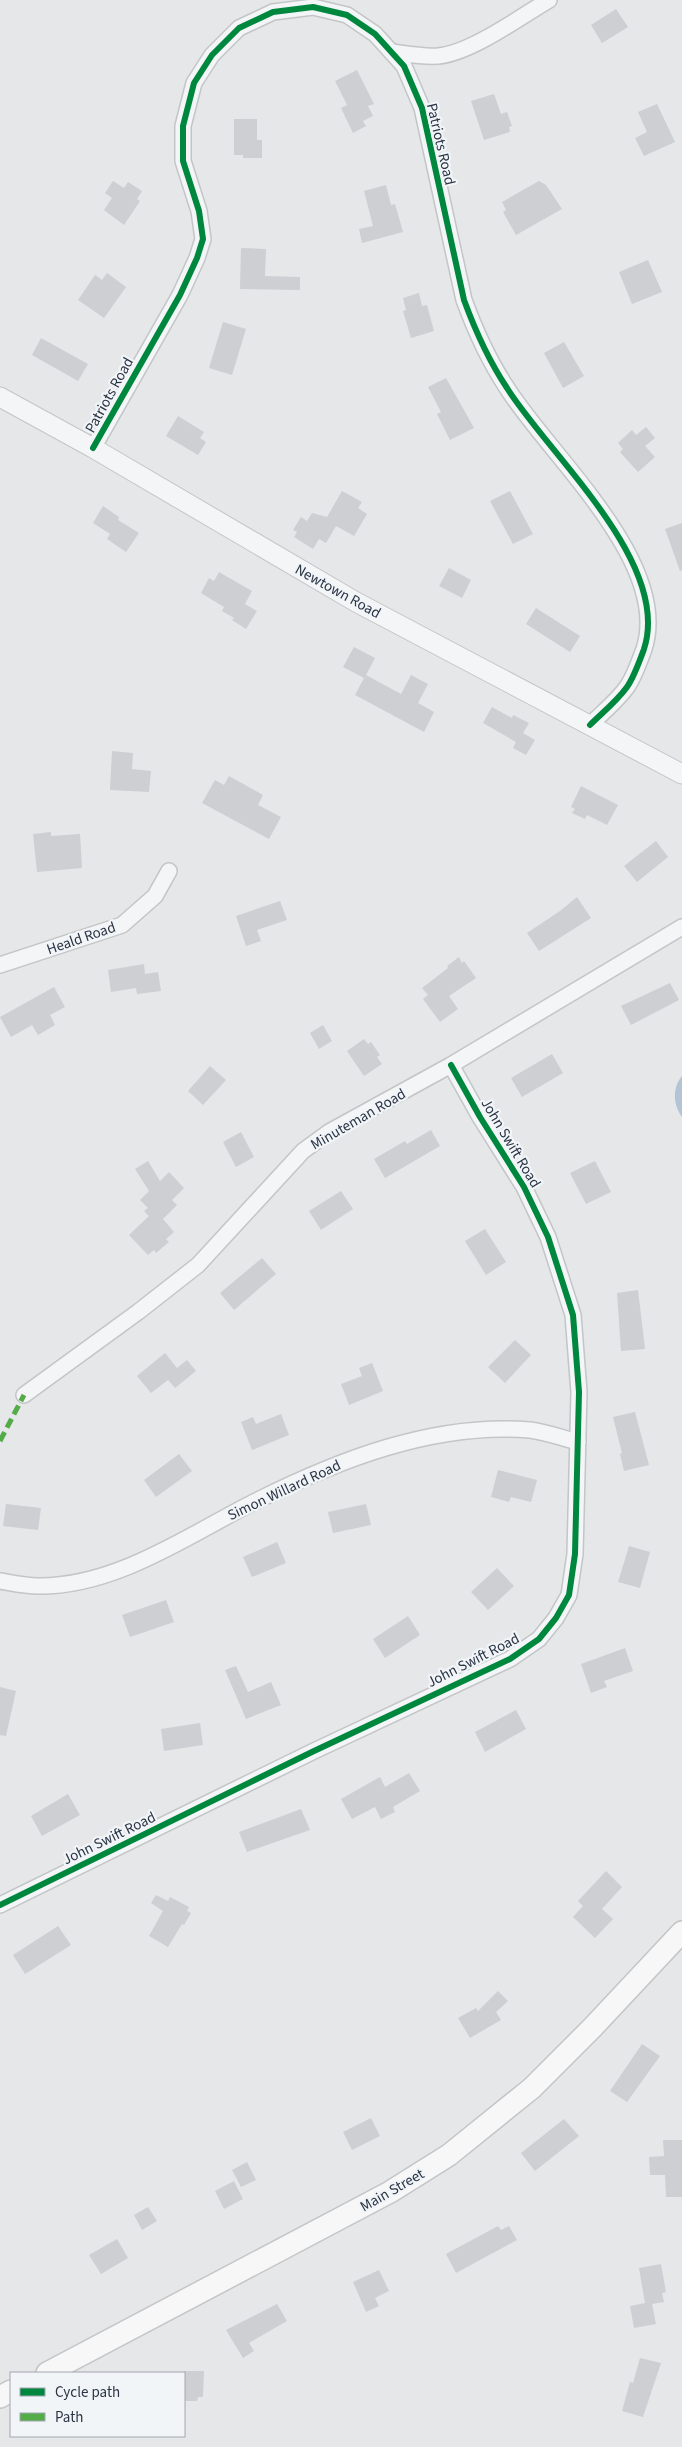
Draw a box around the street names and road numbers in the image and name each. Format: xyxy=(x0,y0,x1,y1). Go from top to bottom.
street label: Patriots Road xyxy=(421,101,460,187)
street label: Patriots Road xyxy=(80,354,139,437)
street label: Newtown Road xyxy=(291,559,384,624)
street label: Heald Road xyxy=(44,917,119,960)
street label: Minuteman Road xyxy=(307,1084,410,1155)
street label: John Swift Road xyxy=(475,1094,546,1192)
street label: Simon Willard Road xyxy=(224,1455,344,1526)
street label: John Swift Road xyxy=(423,1628,523,1693)
street label: John Swift Road xyxy=(59,1807,159,1870)
street label: Main Street xyxy=(356,2164,428,2217)

